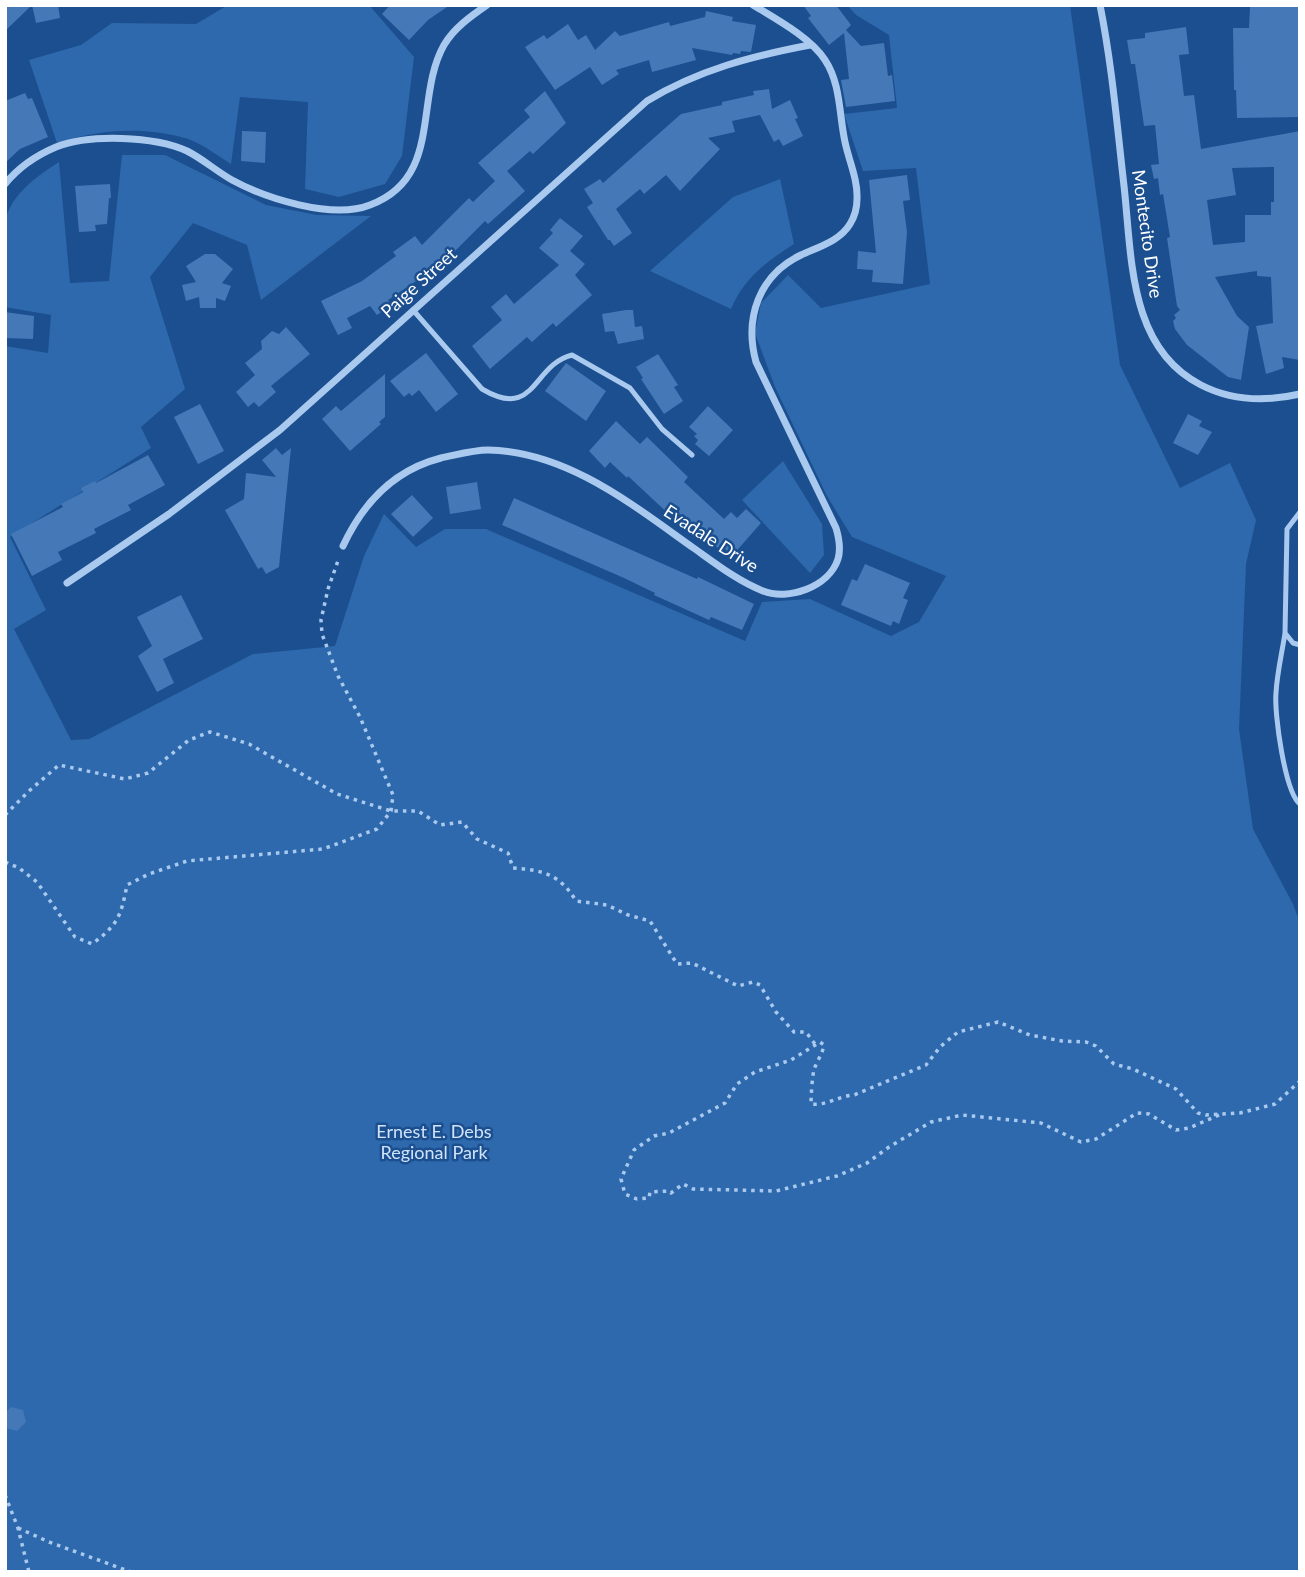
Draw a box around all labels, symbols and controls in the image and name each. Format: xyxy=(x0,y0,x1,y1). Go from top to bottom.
street label: Montecito Drive xyxy=(1128,168,1168,300)
street label: Paige Street xyxy=(376,242,461,322)
street label: Evadale Drive xyxy=(660,499,763,577)
park label: Ernest E. Debs Regional Park xyxy=(376,1120,492,1163)

